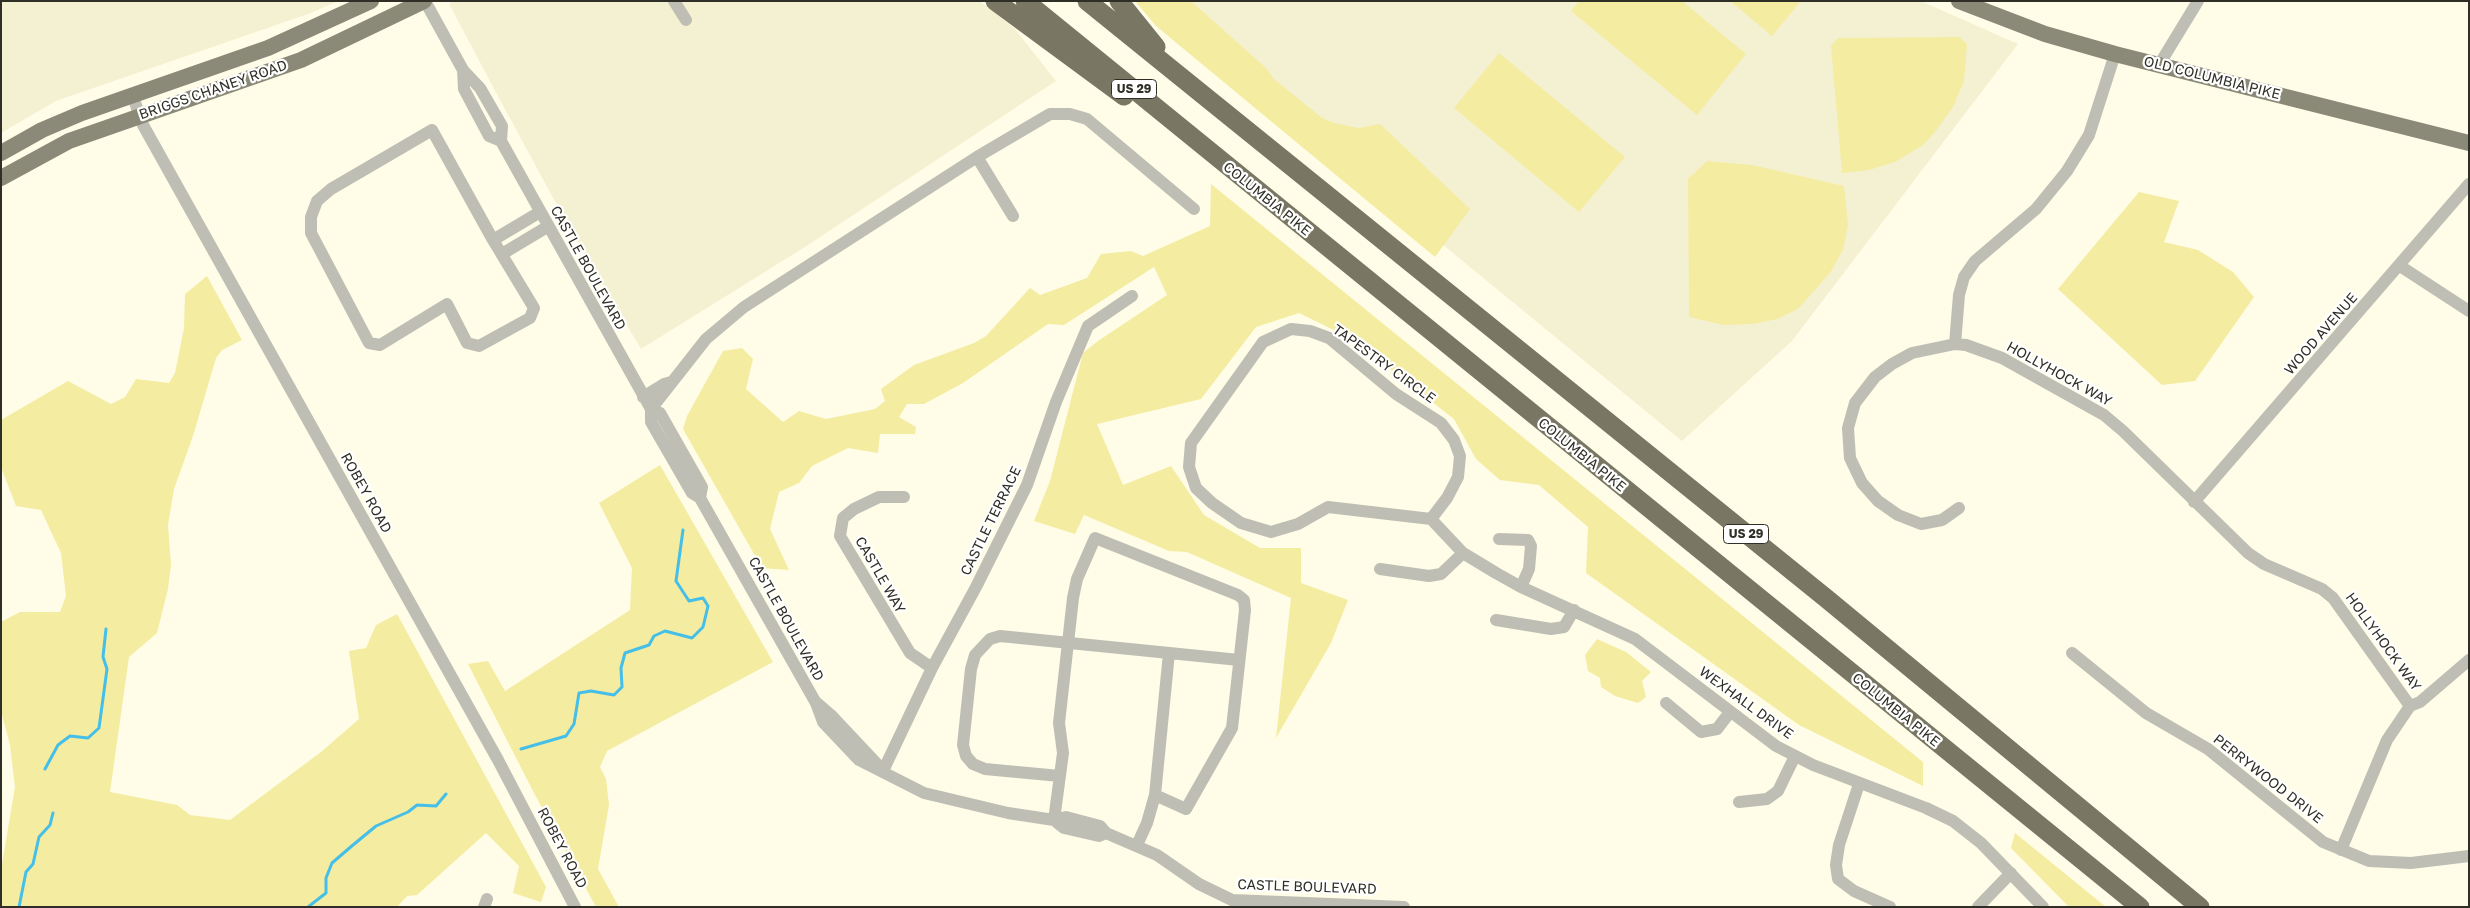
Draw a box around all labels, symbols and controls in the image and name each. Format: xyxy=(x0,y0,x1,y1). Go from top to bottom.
street label: OLD COLUMBIA PIKE xyxy=(2142,53,2282,103)
street label: BRIGGS CHANEY ROAD xyxy=(137,57,289,123)
road number: US 29 xyxy=(1112,80,1156,98)
street label: COLUMBIA PIKE xyxy=(1220,158,1314,240)
street label: CASTLE BOULEVARD xyxy=(547,203,629,333)
street label: WOOD AVENUE xyxy=(2281,290,2361,378)
street label: TAPESTRY CIRCLE xyxy=(1329,321,1439,407)
street label: HOLLYHOCK WAY xyxy=(2004,338,2114,410)
street label: COLUMBIA PIKE xyxy=(1535,414,1629,496)
street label: ROBEY ROAD xyxy=(337,450,395,536)
street label: CASTLE TERRACE xyxy=(957,464,1025,578)
road number: US 29 xyxy=(1724,524,1768,544)
street label: CASTLE WAY xyxy=(851,534,909,616)
street label: CASTLE BOULEVARD xyxy=(745,554,827,684)
street label: HOLLYHOCK WAY xyxy=(2342,590,2424,694)
street label: WEXHALL DRIVE xyxy=(1696,663,1796,743)
street label: COLUMBIA PIKE xyxy=(1849,669,1943,751)
street label: PERRYWOOD DRIVE xyxy=(2210,731,2326,827)
street label: ROBEY ROAD xyxy=(534,805,590,891)
street label: CASTLE BOULEVARD xyxy=(1237,876,1377,898)

